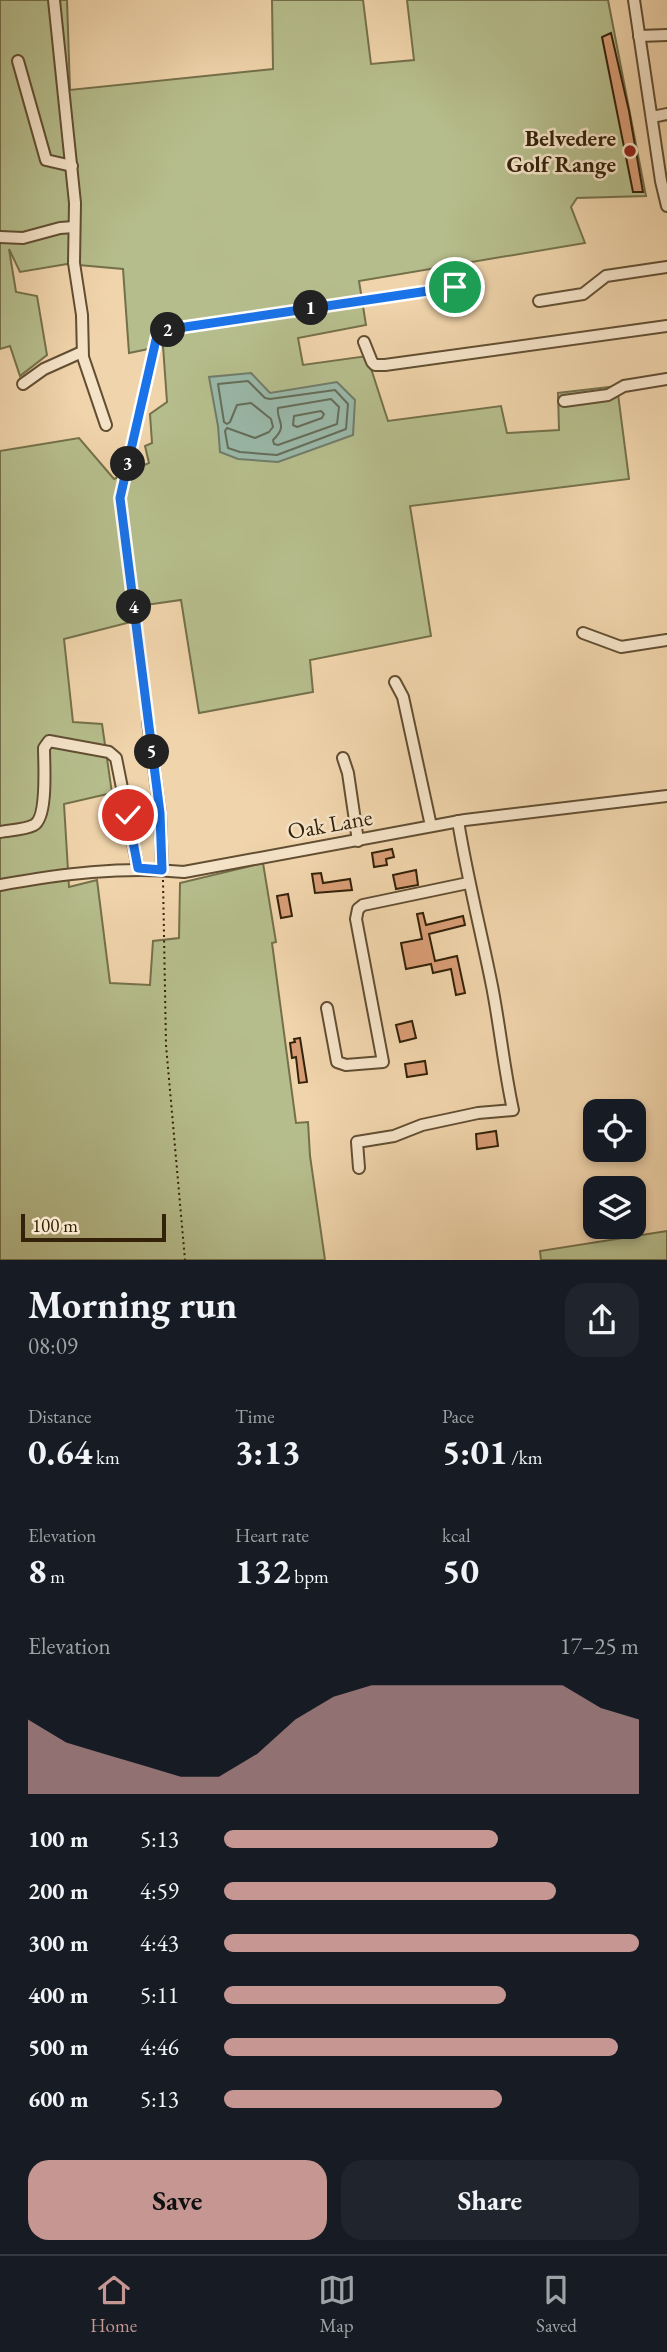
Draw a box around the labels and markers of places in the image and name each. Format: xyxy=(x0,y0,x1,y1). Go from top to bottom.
place label: Belvedere Golf Range xyxy=(506,123,616,179)
marker: Belvedere Golf Range xyxy=(622,143,638,159)
pin xyxy=(425,257,485,317)
pin: 1 xyxy=(294,290,328,326)
pin: 2 xyxy=(150,312,186,348)
pin: 3 xyxy=(110,447,146,482)
pin: 4 xyxy=(116,590,152,624)
pin: 5 xyxy=(134,734,170,770)
pin xyxy=(98,785,158,845)

